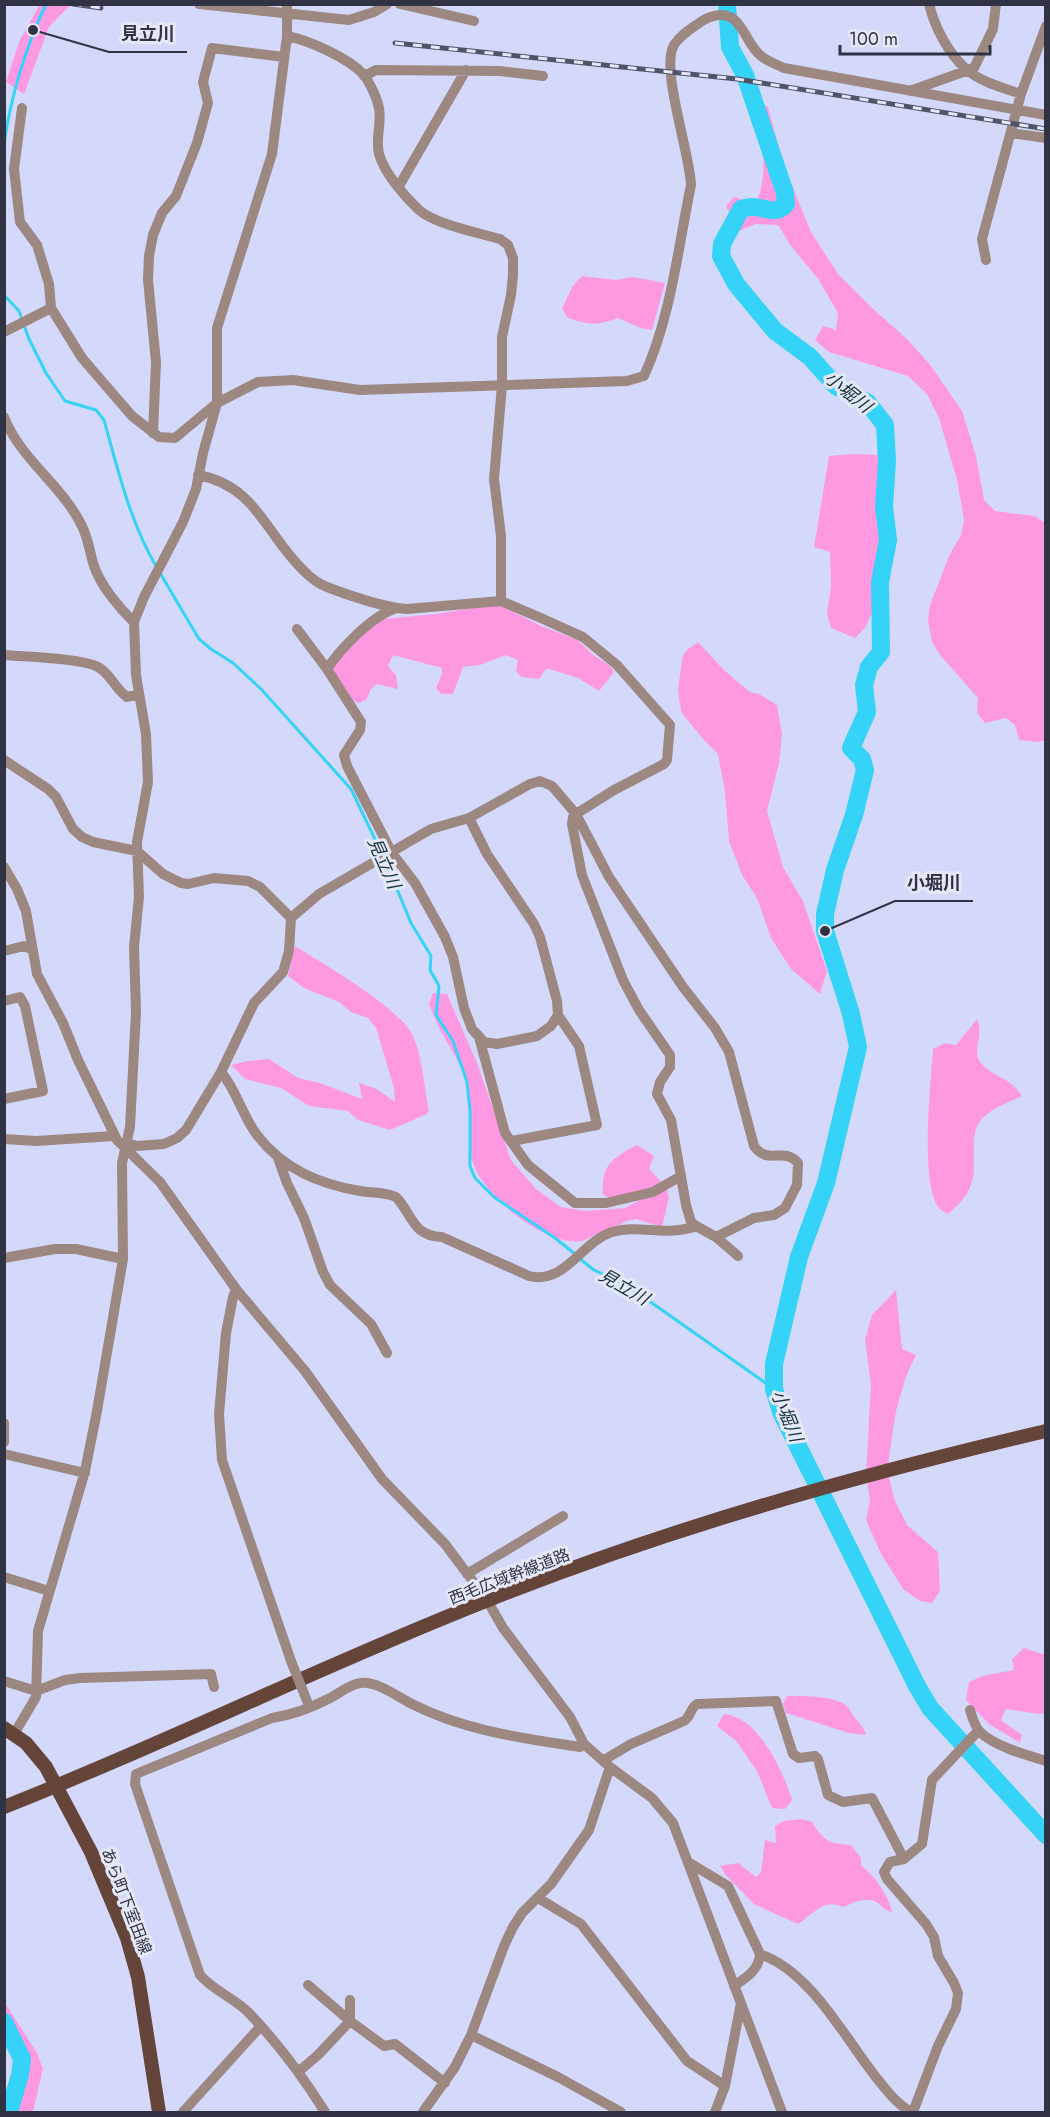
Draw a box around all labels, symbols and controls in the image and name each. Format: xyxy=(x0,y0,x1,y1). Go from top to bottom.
callout: 見立川 xyxy=(109,16,187,52)
scale bar xyxy=(840,18,990,56)
text: 見立川 xyxy=(121,21,175,47)
text: 100 m xyxy=(849,26,898,52)
water label: 小堀川 xyxy=(819,365,879,420)
water label: 見立川 xyxy=(361,833,408,895)
callout: 小堀川 xyxy=(895,865,973,901)
text: 小堀川 xyxy=(907,870,961,896)
water label: 見立川 xyxy=(594,1262,656,1313)
water label: 小堀川 xyxy=(765,1386,810,1448)
street label: 西毛広域幹線道路 xyxy=(445,1543,573,1610)
street label: あら町下室田線 xyxy=(96,1845,157,1958)

